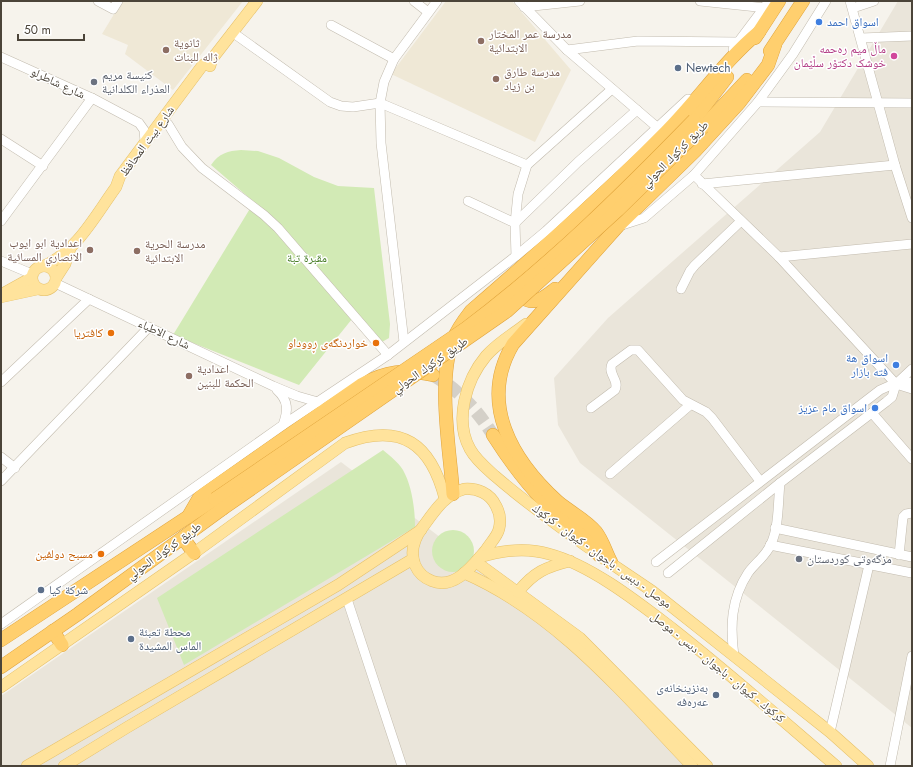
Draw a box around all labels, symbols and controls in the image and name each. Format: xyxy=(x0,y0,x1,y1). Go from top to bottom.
place label: اسواق احمد xyxy=(827,13,879,31)
scale bar xyxy=(18,16,84,42)
marker: اسواق احمد xyxy=(814,17,824,27)
text: 50 m xyxy=(24,21,51,39)
place label: مدرسة عمر المختار الابتدائية xyxy=(488,25,572,57)
place label: ثانوية ژاله للبنات xyxy=(174,34,218,66)
marker: مدرسة عمر المختار الابتدائية xyxy=(476,36,486,46)
place label: ماڵ میم رەحمە خوشک دکتۆر سڵێمان xyxy=(794,40,886,72)
marker: ثانوية ژاله للبنات xyxy=(161,45,171,55)
marker: ماڵ میم رەحمە خوشک دکتۆر سڵێمان xyxy=(889,51,899,61)
place label: Newtech xyxy=(686,59,731,77)
street label: شارع شاطرلو xyxy=(28,63,88,104)
place label: مدرسة طارق بن زياد xyxy=(504,63,560,95)
marker: Newtech xyxy=(673,63,683,73)
place label: كنيسة مريم العذراء الكلدانية xyxy=(102,66,170,98)
marker: مدرسة طارق بن زياد xyxy=(491,74,501,84)
marker: كنيسة مريم العذراء الكلدانية xyxy=(89,77,99,87)
street label: شارع بيت المحافظ xyxy=(115,102,179,180)
street label: طريق كركوك الحولي xyxy=(637,116,714,192)
place label: اعدادية ابو ايوب الانصاري المسائية xyxy=(7,234,82,267)
place label: مدرسة الحرية الابتدائية xyxy=(145,235,206,267)
marker: اعدادية ابو ايوب الانصاري المسائية xyxy=(85,245,95,255)
marker: مدرسة الحرية الابتدائية xyxy=(132,246,142,256)
park label: مقبرة تبة xyxy=(287,249,327,267)
street label: شارع الاطباء xyxy=(135,314,193,354)
place label: کافتریا xyxy=(74,324,103,342)
marker: کافتریا xyxy=(106,328,116,338)
street label: طريق كركوك الحولي xyxy=(389,332,472,399)
place label: خواردنگەی ڕووداو xyxy=(288,334,368,353)
marker: خواردنگەی ڕووداو xyxy=(371,338,381,348)
place label: اسواق هة فته بازار xyxy=(846,349,888,381)
place label: اعدادية الحكمة للبنين xyxy=(197,360,254,392)
marker: اسواق هة فته بازار xyxy=(891,360,901,370)
marker: اعدادية الحكمة للبنين xyxy=(184,371,194,381)
place label: اسواق مام عزيز xyxy=(798,399,867,417)
marker: اسواق مام عزيز xyxy=(870,403,880,413)
street label: موصل - دبس - باجوان - كيوان - كركوك xyxy=(529,499,675,613)
street label: طريق كركوك الحولي xyxy=(123,518,206,585)
place label: مسبح دولفين xyxy=(35,545,93,563)
marker: مسبح دولفين xyxy=(96,549,106,559)
place label: مزگەوتی کوردستان xyxy=(807,550,892,568)
marker: مزگەوتی کوردستان xyxy=(794,554,804,564)
place label: شركة كيا xyxy=(49,581,88,599)
marker: شركة كيا xyxy=(36,585,46,595)
street label: كركوك - كيوان - باجوان - دبس - موصل xyxy=(647,607,789,727)
place label: محطة تعبئة الماس المشيدة xyxy=(139,623,202,655)
marker: محطة تعبئة الماس المشيدة xyxy=(126,634,136,644)
place label: بەنزینخانەی عەرەفە xyxy=(656,679,708,711)
marker: بەنزینخانەی عەرەفە xyxy=(711,690,721,700)

